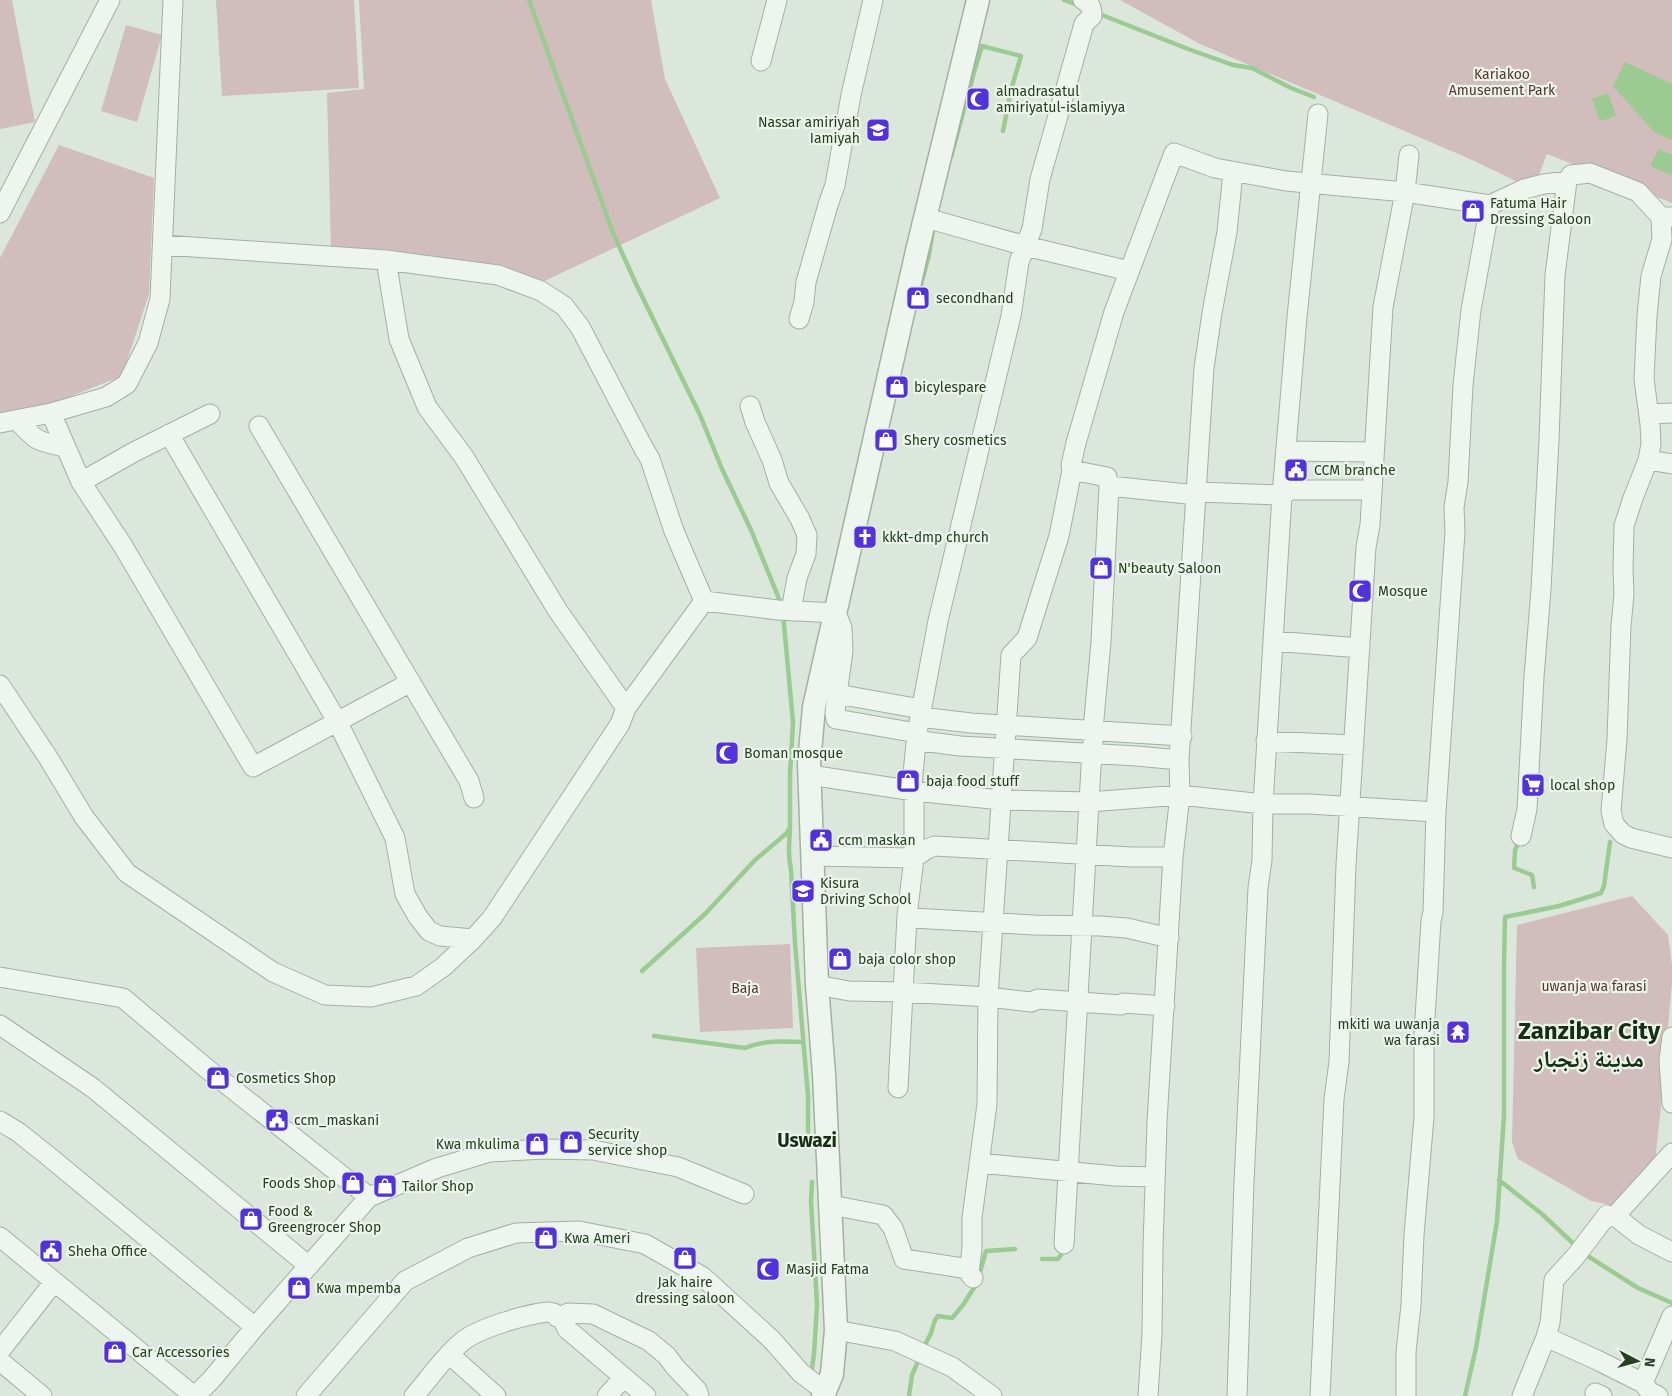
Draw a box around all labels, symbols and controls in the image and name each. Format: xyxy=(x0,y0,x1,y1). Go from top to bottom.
park label: Kariakoo Amusement Park xyxy=(1449,66,1556,99)
place label: almadrasatul amiriyatul-islamiyya xyxy=(996,83,1125,116)
mosque icon: almadrasatul amiriyatul-islamiyya xyxy=(965,86,991,112)
place label: Nassar amiriyah Iamiyah xyxy=(758,114,860,147)
school or university icon: Nassar amiriyah Iamiyah xyxy=(865,117,891,143)
place label: Fatuma Hair Dressing Saloon xyxy=(1490,195,1591,228)
shop icon: Fatuma Hair Dressing Saloon xyxy=(1460,198,1486,224)
shop icon: secondhand xyxy=(905,285,931,311)
place label: secondhand xyxy=(936,290,1014,307)
shop icon: bicylespare xyxy=(884,374,910,400)
place label: bicylespare xyxy=(914,379,986,396)
shop icon: Shery cosmetics xyxy=(873,427,899,453)
place label: Shery cosmetics xyxy=(904,432,1007,449)
public building icon: CCM branche xyxy=(1283,457,1309,483)
place label: CCM branche xyxy=(1314,462,1396,479)
church icon: kkkt-dmp church xyxy=(852,524,878,550)
place label: kkkt-dmp church xyxy=(882,529,989,546)
shop icon: N'beauty Saloon xyxy=(1088,555,1114,581)
place label: N'beauty Saloon xyxy=(1118,560,1221,577)
mosque icon: Mosque xyxy=(1347,578,1373,604)
place label: Mosque xyxy=(1378,583,1428,600)
mosque icon: Boman mosque xyxy=(714,740,740,766)
place label: Boman mosque xyxy=(744,745,843,762)
shop icon: baja food stuff xyxy=(895,768,921,794)
supermarket icon: local shop xyxy=(1520,772,1546,798)
place label: baja food stuff xyxy=(926,773,1020,790)
place label: local shop xyxy=(1550,777,1615,794)
public building icon: ccm maskan xyxy=(808,827,834,853)
place label: ccm maskan xyxy=(838,832,916,849)
place label: Kisura Driving School xyxy=(820,875,911,908)
school or university icon: Kisura Driving School xyxy=(790,878,816,904)
shop icon: baja color shop xyxy=(827,946,853,972)
place label: baja color shop xyxy=(858,951,956,968)
park label: uwanja wa farasi xyxy=(1541,978,1647,995)
park label: Baja xyxy=(731,980,759,997)
place label: mkiti wa uwanja wa farasi xyxy=(1338,1016,1440,1049)
district label: Zanzibar City مدينة زنجبار xyxy=(1518,1017,1661,1073)
temple icon: mkiti wa uwanja wa farasi xyxy=(1445,1019,1471,1045)
shop icon: Cosmetics Shop xyxy=(205,1065,231,1091)
place label: Cosmetics Shop xyxy=(236,1070,336,1087)
public building icon: ccm_maskani xyxy=(264,1107,290,1133)
place label: ccm_maskani xyxy=(294,1112,379,1129)
place label: Security service shop xyxy=(588,1126,667,1159)
shop icon: Security service shop xyxy=(558,1129,584,1155)
district label: Uswazi xyxy=(777,1129,837,1152)
shop icon: Kwa mkulima xyxy=(524,1131,550,1157)
place label: Kwa mkulima xyxy=(436,1136,520,1153)
shop icon: Foods Shop xyxy=(340,1170,366,1196)
shop icon: Tailor Shop xyxy=(372,1173,398,1199)
place label: Foods Shop xyxy=(262,1175,336,1192)
place label: Tailor Shop xyxy=(402,1178,474,1195)
place label: Food & Greengrocer Shop xyxy=(268,1203,381,1236)
shop icon: Food & Greengrocer Shop xyxy=(238,1206,264,1232)
shop icon: Kwa Ameri xyxy=(533,1225,559,1251)
place label: Kwa Ameri xyxy=(564,1230,630,1247)
public building icon: Sheha Office xyxy=(38,1238,64,1264)
place label: Sheha Office xyxy=(68,1243,147,1260)
shop icon: Jak haire dressing saloon xyxy=(672,1245,698,1271)
mosque icon: Masjid Fatma xyxy=(755,1256,781,1282)
place label: Masjid Fatma xyxy=(786,1261,869,1278)
place label: Jak haire dressing saloon xyxy=(635,1274,735,1307)
shop icon: Kwa mpemba xyxy=(286,1275,312,1301)
place label: Kwa mpemba xyxy=(316,1280,401,1297)
north arrow xyxy=(1612,1336,1662,1386)
shop icon: Car Accessories xyxy=(102,1339,128,1365)
place label: Car Accessories xyxy=(132,1344,230,1361)
text: N xyxy=(1640,1357,1658,1368)

